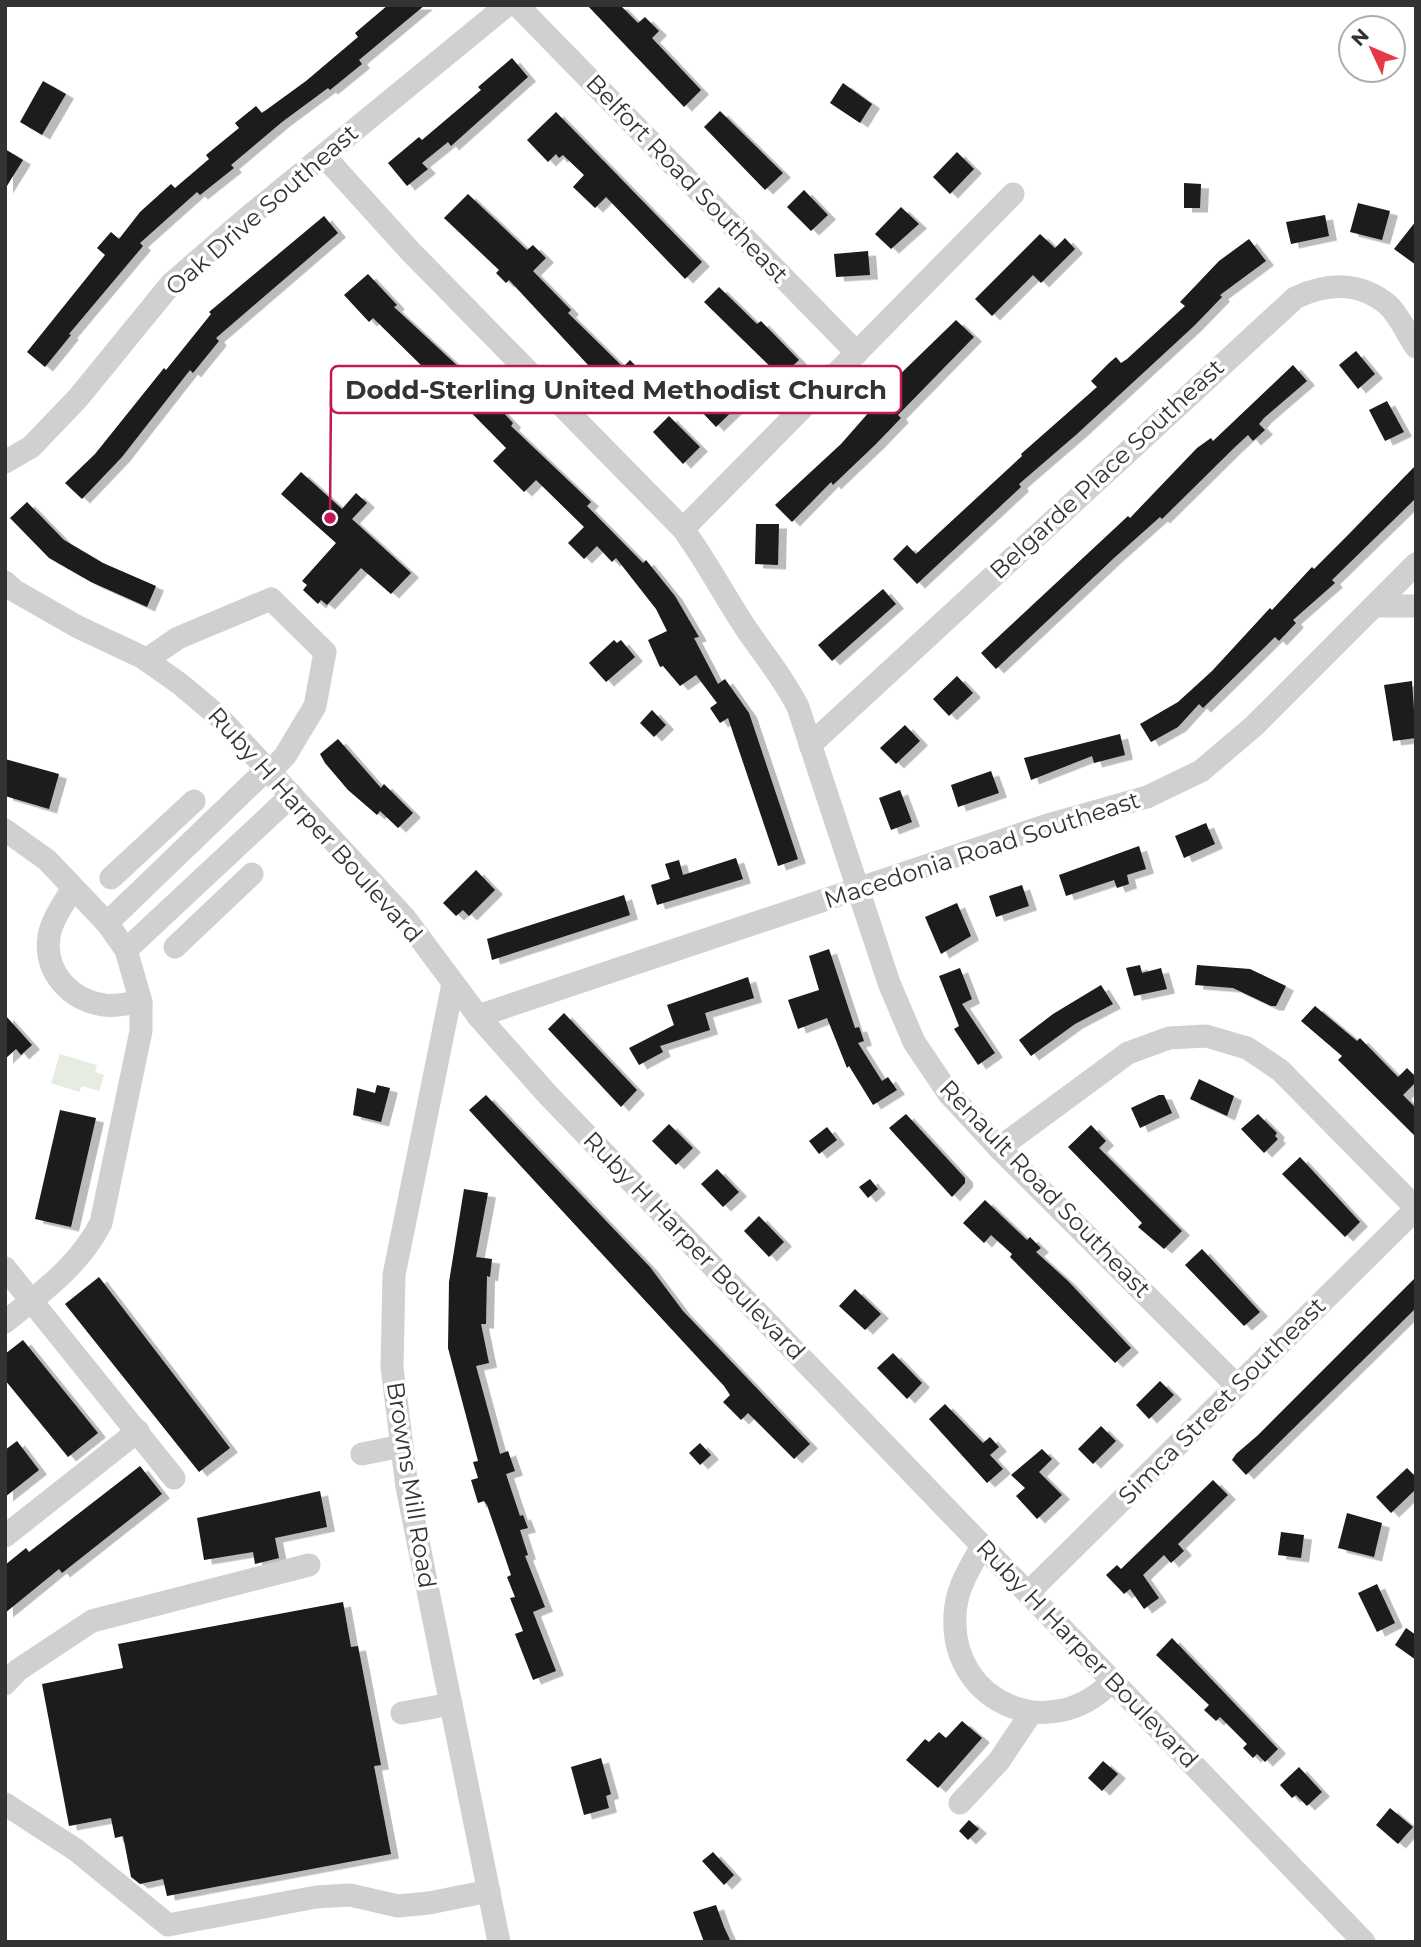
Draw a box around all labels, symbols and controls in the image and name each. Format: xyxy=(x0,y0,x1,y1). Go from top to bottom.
north arrow xyxy=(1337,14,1407,84)
text: N xyxy=(1347,24,1374,51)
street label: Belfort Road Southeast xyxy=(580,68,795,289)
street label: Oak Drive Southeast xyxy=(159,118,364,301)
street label: Belgarde Place Southeast xyxy=(984,352,1230,585)
callout: Dodd-Sterling United Methodist Church xyxy=(331,366,901,413)
text: Dodd-Sterling United Methodist Church xyxy=(345,374,887,406)
street label: Ruby H Harper Boulevard xyxy=(202,701,429,948)
street label: Macedonia Road Southeast xyxy=(820,785,1143,914)
street label: Renault Road Southeast xyxy=(934,1074,1157,1304)
street label: Ruby H Harper Boulevard xyxy=(577,1125,811,1366)
street label: Simca Street Southeast xyxy=(1112,1291,1331,1510)
street label: Browns Mill Road xyxy=(381,1380,442,1590)
street label: Ruby H Harper Boulevard xyxy=(970,1533,1204,1774)

